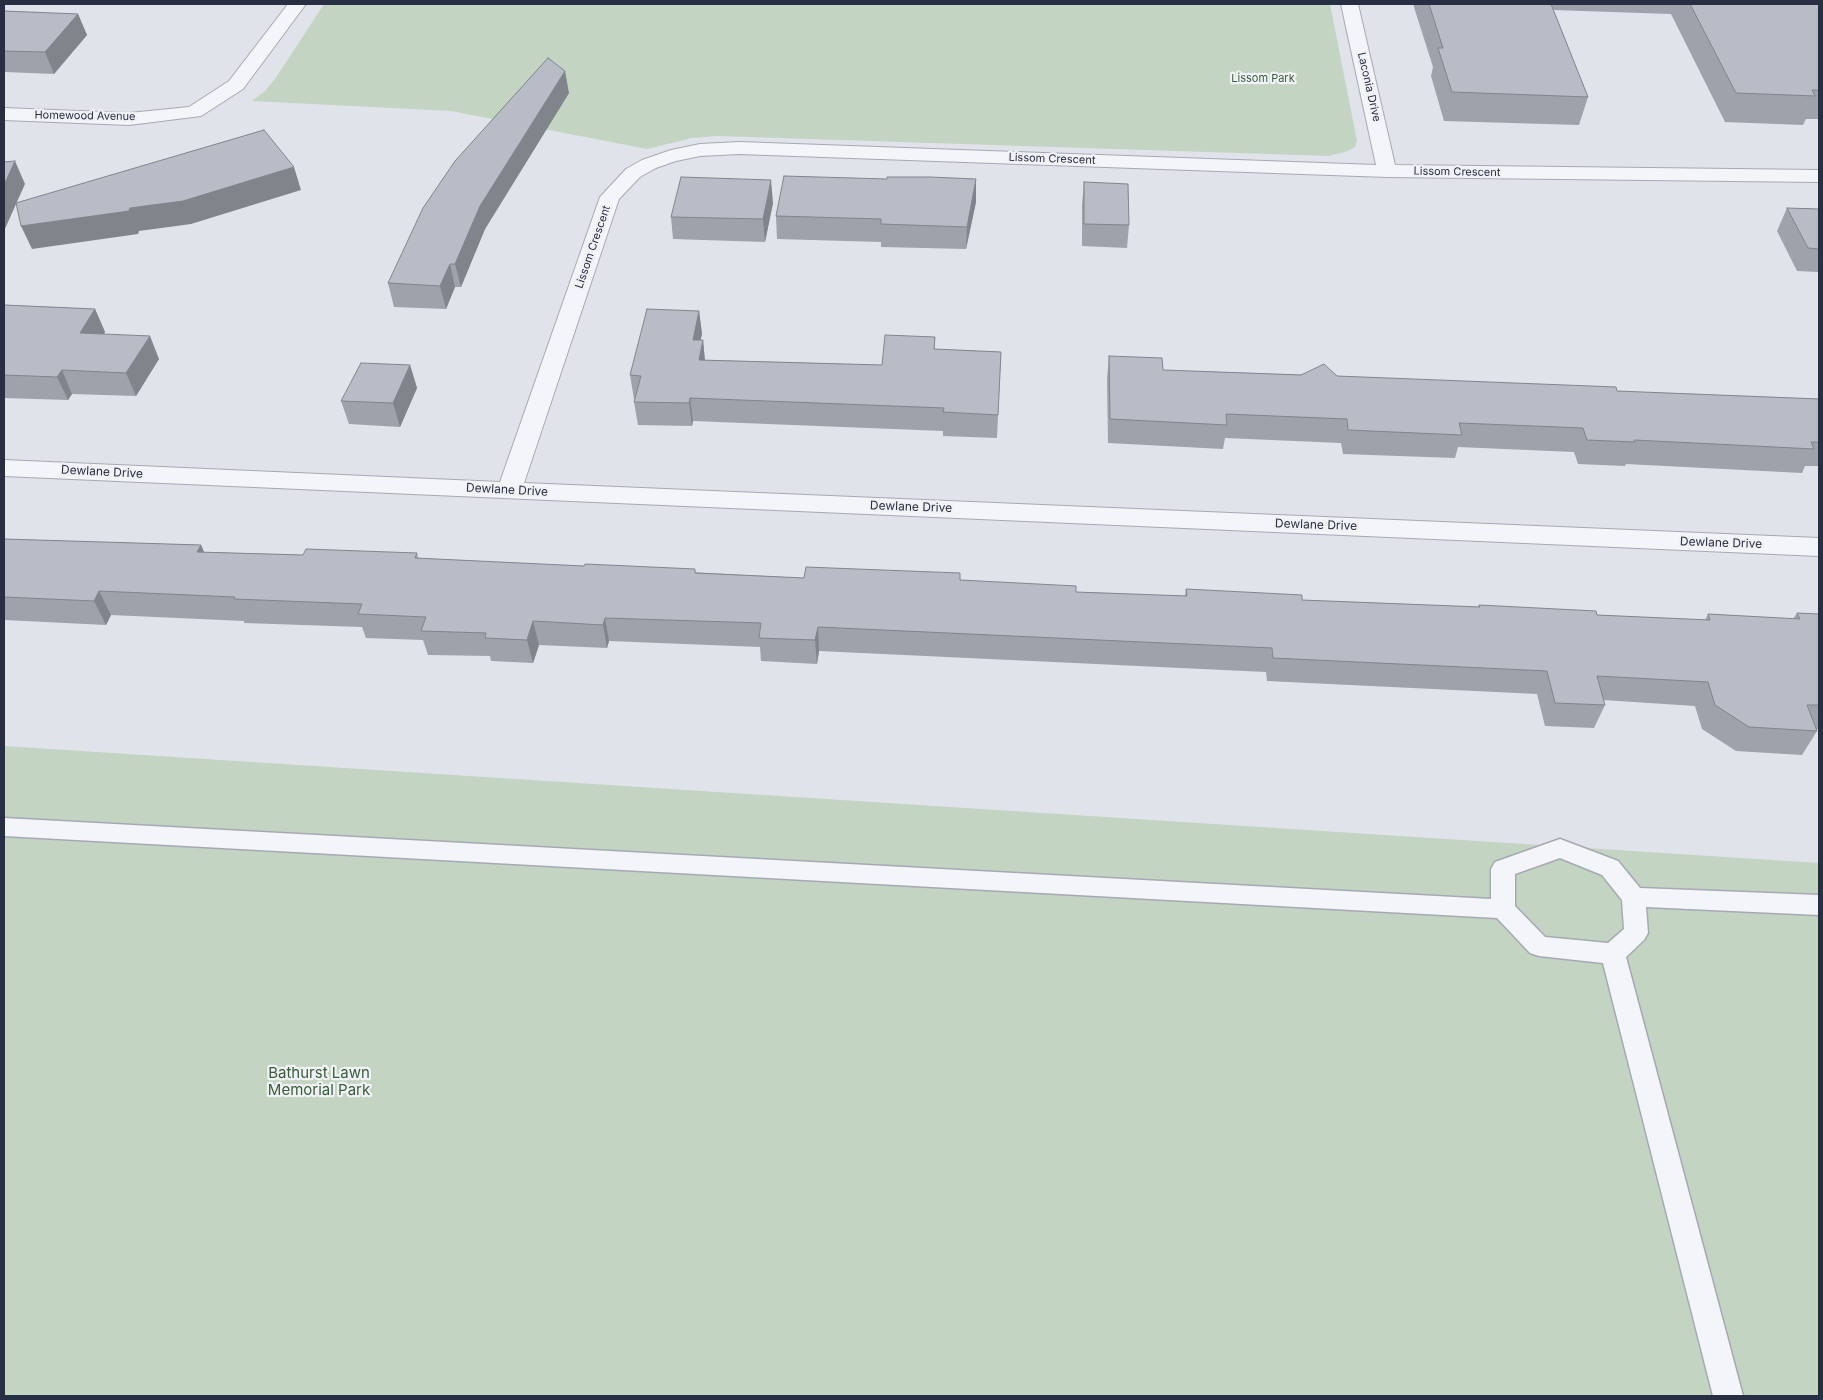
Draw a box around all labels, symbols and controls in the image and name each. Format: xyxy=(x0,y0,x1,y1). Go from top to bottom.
street label: Laconia Drive xyxy=(1355,51,1383,123)
park label: Lissom Park xyxy=(1231,72,1295,86)
street label: Homewood Avenue xyxy=(34,109,136,123)
street label: Lissom Crescent xyxy=(1008,151,1096,167)
street label: Lissom Crescent xyxy=(1413,165,1501,179)
street label: Lissom Crescent xyxy=(573,204,613,290)
street label: Dewlane Drive xyxy=(61,463,143,481)
street label: Dewlane Drive xyxy=(466,481,548,499)
street label: Dewlane Drive xyxy=(870,498,952,516)
street label: Dewlane Drive xyxy=(1275,516,1357,534)
street label: Dewlane Drive xyxy=(1680,534,1762,552)
park label: Bathurst Lawn Memorial Park xyxy=(268,1064,370,1099)

